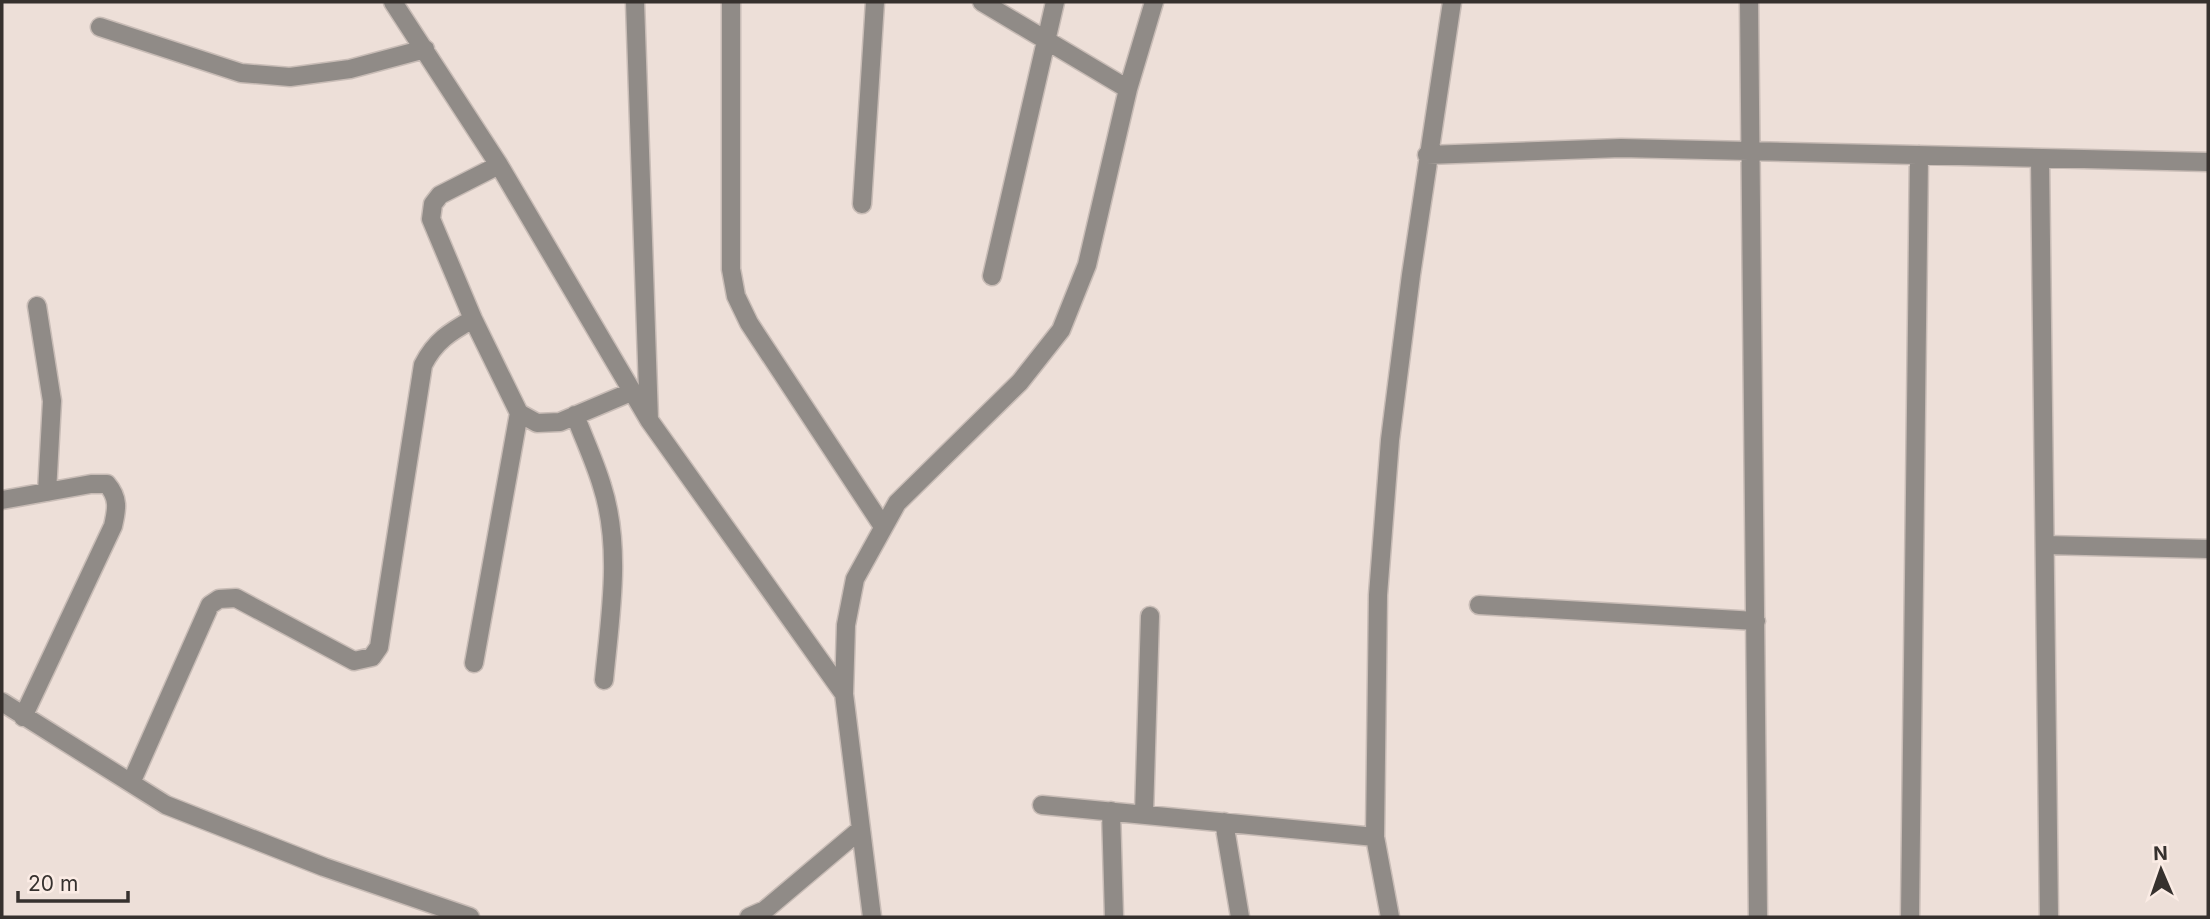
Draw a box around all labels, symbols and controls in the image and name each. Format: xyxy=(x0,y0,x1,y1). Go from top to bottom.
north arrow xyxy=(2126,835,2196,905)
text: N xyxy=(2153,842,2168,865)
scale bar xyxy=(18,860,128,904)
text: 20 m xyxy=(28,871,78,896)

